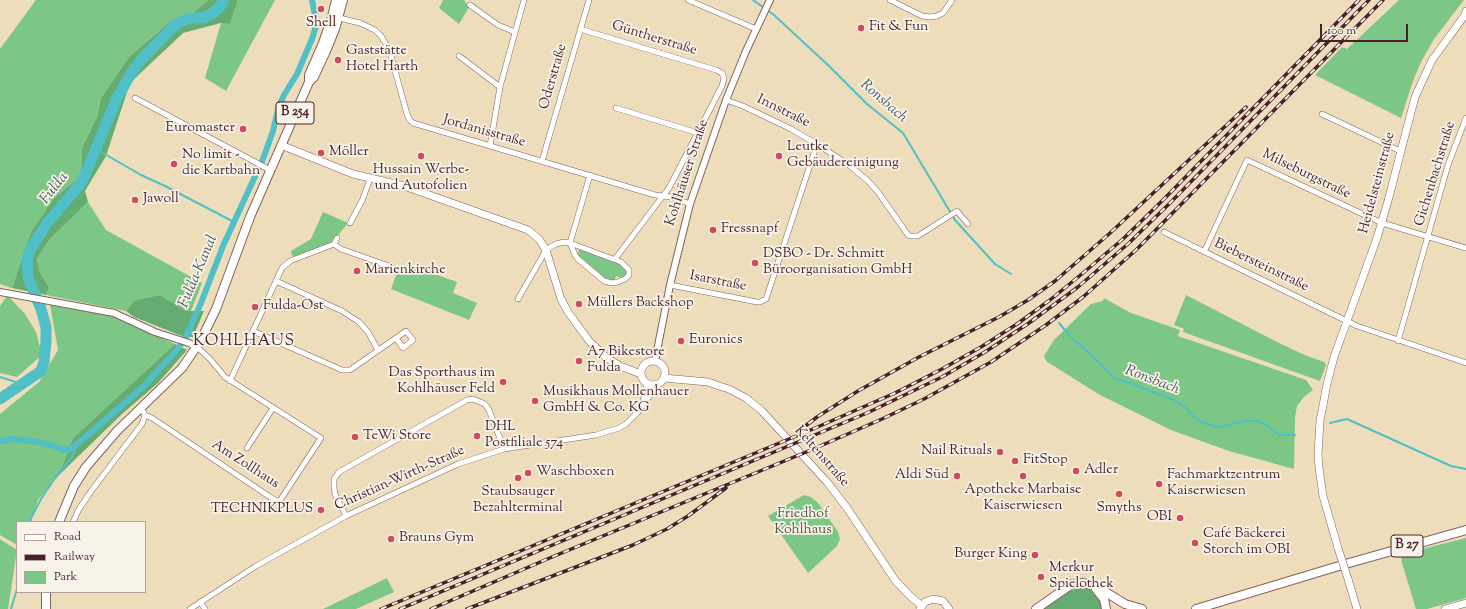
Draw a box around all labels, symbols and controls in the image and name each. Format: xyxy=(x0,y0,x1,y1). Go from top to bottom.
marker: Shell xyxy=(316,4,326,14)
place label: Shell xyxy=(306,16,336,32)
scale bar xyxy=(1322,16,1410,42)
street label: Güntherstraße xyxy=(609,18,699,60)
place label: Fit & Fun xyxy=(869,20,928,36)
text: 100 m xyxy=(1327,22,1356,40)
marker: Fit & Fun xyxy=(856,23,866,33)
street label: Oderstraße xyxy=(537,42,571,112)
place label: Gaststätte Hotel Harth xyxy=(346,44,418,76)
marker: Gaststätte Hotel Harth xyxy=(333,55,343,65)
water label: Ronsbach xyxy=(856,77,910,127)
street label: Innstraße xyxy=(754,92,812,132)
road number: B 254 xyxy=(276,102,314,124)
street label: Jordanisstraße xyxy=(441,112,527,152)
street label: Kohlhäuser Straße xyxy=(663,118,713,228)
street label: Gichenbachstraße xyxy=(1412,120,1460,228)
place label: Euromaster xyxy=(165,121,235,137)
marker: Euromaster xyxy=(238,124,248,134)
street label: Heidelsteinstraße xyxy=(1356,130,1400,236)
place label: Leutke Gebäudereinigung xyxy=(787,140,899,172)
place label: Möller xyxy=(329,145,369,161)
street label: Milseburgstraße xyxy=(1259,146,1353,204)
place label: No limit - die Kartbahn xyxy=(182,148,260,180)
marker: Möller xyxy=(316,148,326,158)
marker: Hussain Werbe- und Autofolien xyxy=(416,151,426,161)
marker: Leutke Gebäudereinigung xyxy=(774,151,784,161)
marker: No limit - die Kartbahn xyxy=(169,159,179,169)
place label: Hussain Werbe- und Autofolien xyxy=(373,163,469,196)
water label: Fulda xyxy=(37,169,73,209)
place label: Jawoll xyxy=(143,192,179,208)
marker: Jawoll xyxy=(130,195,140,205)
place label: Fressnapf xyxy=(721,222,779,238)
marker: Fressnapf xyxy=(708,225,718,235)
water label: Fulda-Kanal xyxy=(176,233,222,311)
street label: Biebersteinstraße xyxy=(1211,236,1311,296)
place label: DSBO - Dr. Schmitt Büroorganisation GmbH xyxy=(763,247,912,280)
marker: DSBO - Dr. Schmitt Büroorganisation GmbH xyxy=(750,258,760,268)
place label: Marienkirche xyxy=(365,263,446,279)
marker: Marienkirche xyxy=(352,266,362,276)
street label: Isarstraße xyxy=(688,268,748,296)
place label: Müllers Backshop xyxy=(587,296,693,312)
place label: Fulda-Ost xyxy=(263,299,324,315)
marker: Müllers Backshop xyxy=(574,299,584,309)
marker: Fulda-Ost xyxy=(250,302,260,312)
district label: KOHLHAUS xyxy=(193,332,295,352)
place label: Euronics xyxy=(689,333,742,349)
marker: Euronics xyxy=(676,336,686,346)
place label: A7 Bikestore Fulda xyxy=(587,345,665,378)
marker: A7 Bikestore Fulda xyxy=(574,356,584,366)
water label: Ronsbach xyxy=(1122,362,1182,400)
place label: Das Sporthaus im Kohlhäuser Feld xyxy=(389,366,495,398)
marker: Das Sporthaus im Kohlhäuser Feld xyxy=(498,377,508,387)
place label: Musikhaus Mollenhauer GmbH & Co. KG xyxy=(543,385,689,418)
marker: Musikhaus Mollenhauer GmbH & Co. KG xyxy=(530,396,540,406)
place label: DHL Postfiliale 574 xyxy=(485,420,563,452)
street label: Keltenstraße xyxy=(790,423,852,491)
place label: TeWi Store xyxy=(363,429,431,445)
marker: DHL Postfiliale 574 xyxy=(472,431,482,441)
marker: TeWi Store xyxy=(350,432,360,442)
street label: Am Zollhaus xyxy=(208,437,282,493)
street label: Christian-Wirth-Straße xyxy=(332,443,468,515)
place label: Nail Rituals xyxy=(921,444,992,460)
marker: Nail Rituals xyxy=(995,447,1005,457)
place label: FitStop xyxy=(1023,453,1068,469)
marker: FitStop xyxy=(1010,456,1020,466)
place label: Adler xyxy=(1084,463,1118,479)
place label: Waschboxen xyxy=(536,465,615,481)
marker: Adler xyxy=(1071,466,1081,476)
marker: Waschboxen xyxy=(523,468,533,478)
place label: Aldi Süd xyxy=(895,468,949,484)
place label: Fachmarktzentrum Kaiserwiesen xyxy=(1167,468,1280,500)
marker: Aldi Süd xyxy=(952,471,962,481)
marker: Apotheke Marbaise Kaiserwiesen xyxy=(1018,471,1028,481)
marker: Staubsauger Bezahlterminal xyxy=(513,473,523,483)
marker: Fachmarktzentrum Kaiserwiesen xyxy=(1154,479,1164,489)
place label: Apotheke Marbaise Kaiserwiesen xyxy=(964,483,1082,516)
place label: Staubsauger Bezahlterminal xyxy=(473,485,563,518)
marker: Smyths xyxy=(1114,489,1124,499)
place label: Smyths xyxy=(1097,501,1141,517)
place label: TECHNIKPLUS xyxy=(211,502,313,518)
marker: TECHNIKPLUS xyxy=(316,505,326,515)
park label: Friedhof Kohlhaus xyxy=(774,507,832,540)
place label: OBI xyxy=(1147,510,1172,526)
marker: OBI xyxy=(1175,513,1185,523)
legend xyxy=(16,521,146,593)
place label: Café Bäckerei Storch im OBI xyxy=(1203,527,1290,560)
text: Road xyxy=(54,528,81,546)
place label: Brauns Gym xyxy=(399,531,474,547)
marker: Brauns Gym xyxy=(386,534,396,544)
road number: B 27 xyxy=(1391,535,1423,557)
marker: Café Bäckerei Storch im OBI xyxy=(1190,538,1200,548)
place label: Burger King xyxy=(954,547,1027,563)
text: Railway xyxy=(54,548,95,566)
marker: Burger King xyxy=(1030,550,1040,560)
place label: Merkur Spielothek xyxy=(1049,561,1114,594)
text: Park xyxy=(54,568,77,586)
marker: Merkur Spielothek xyxy=(1036,572,1046,582)

